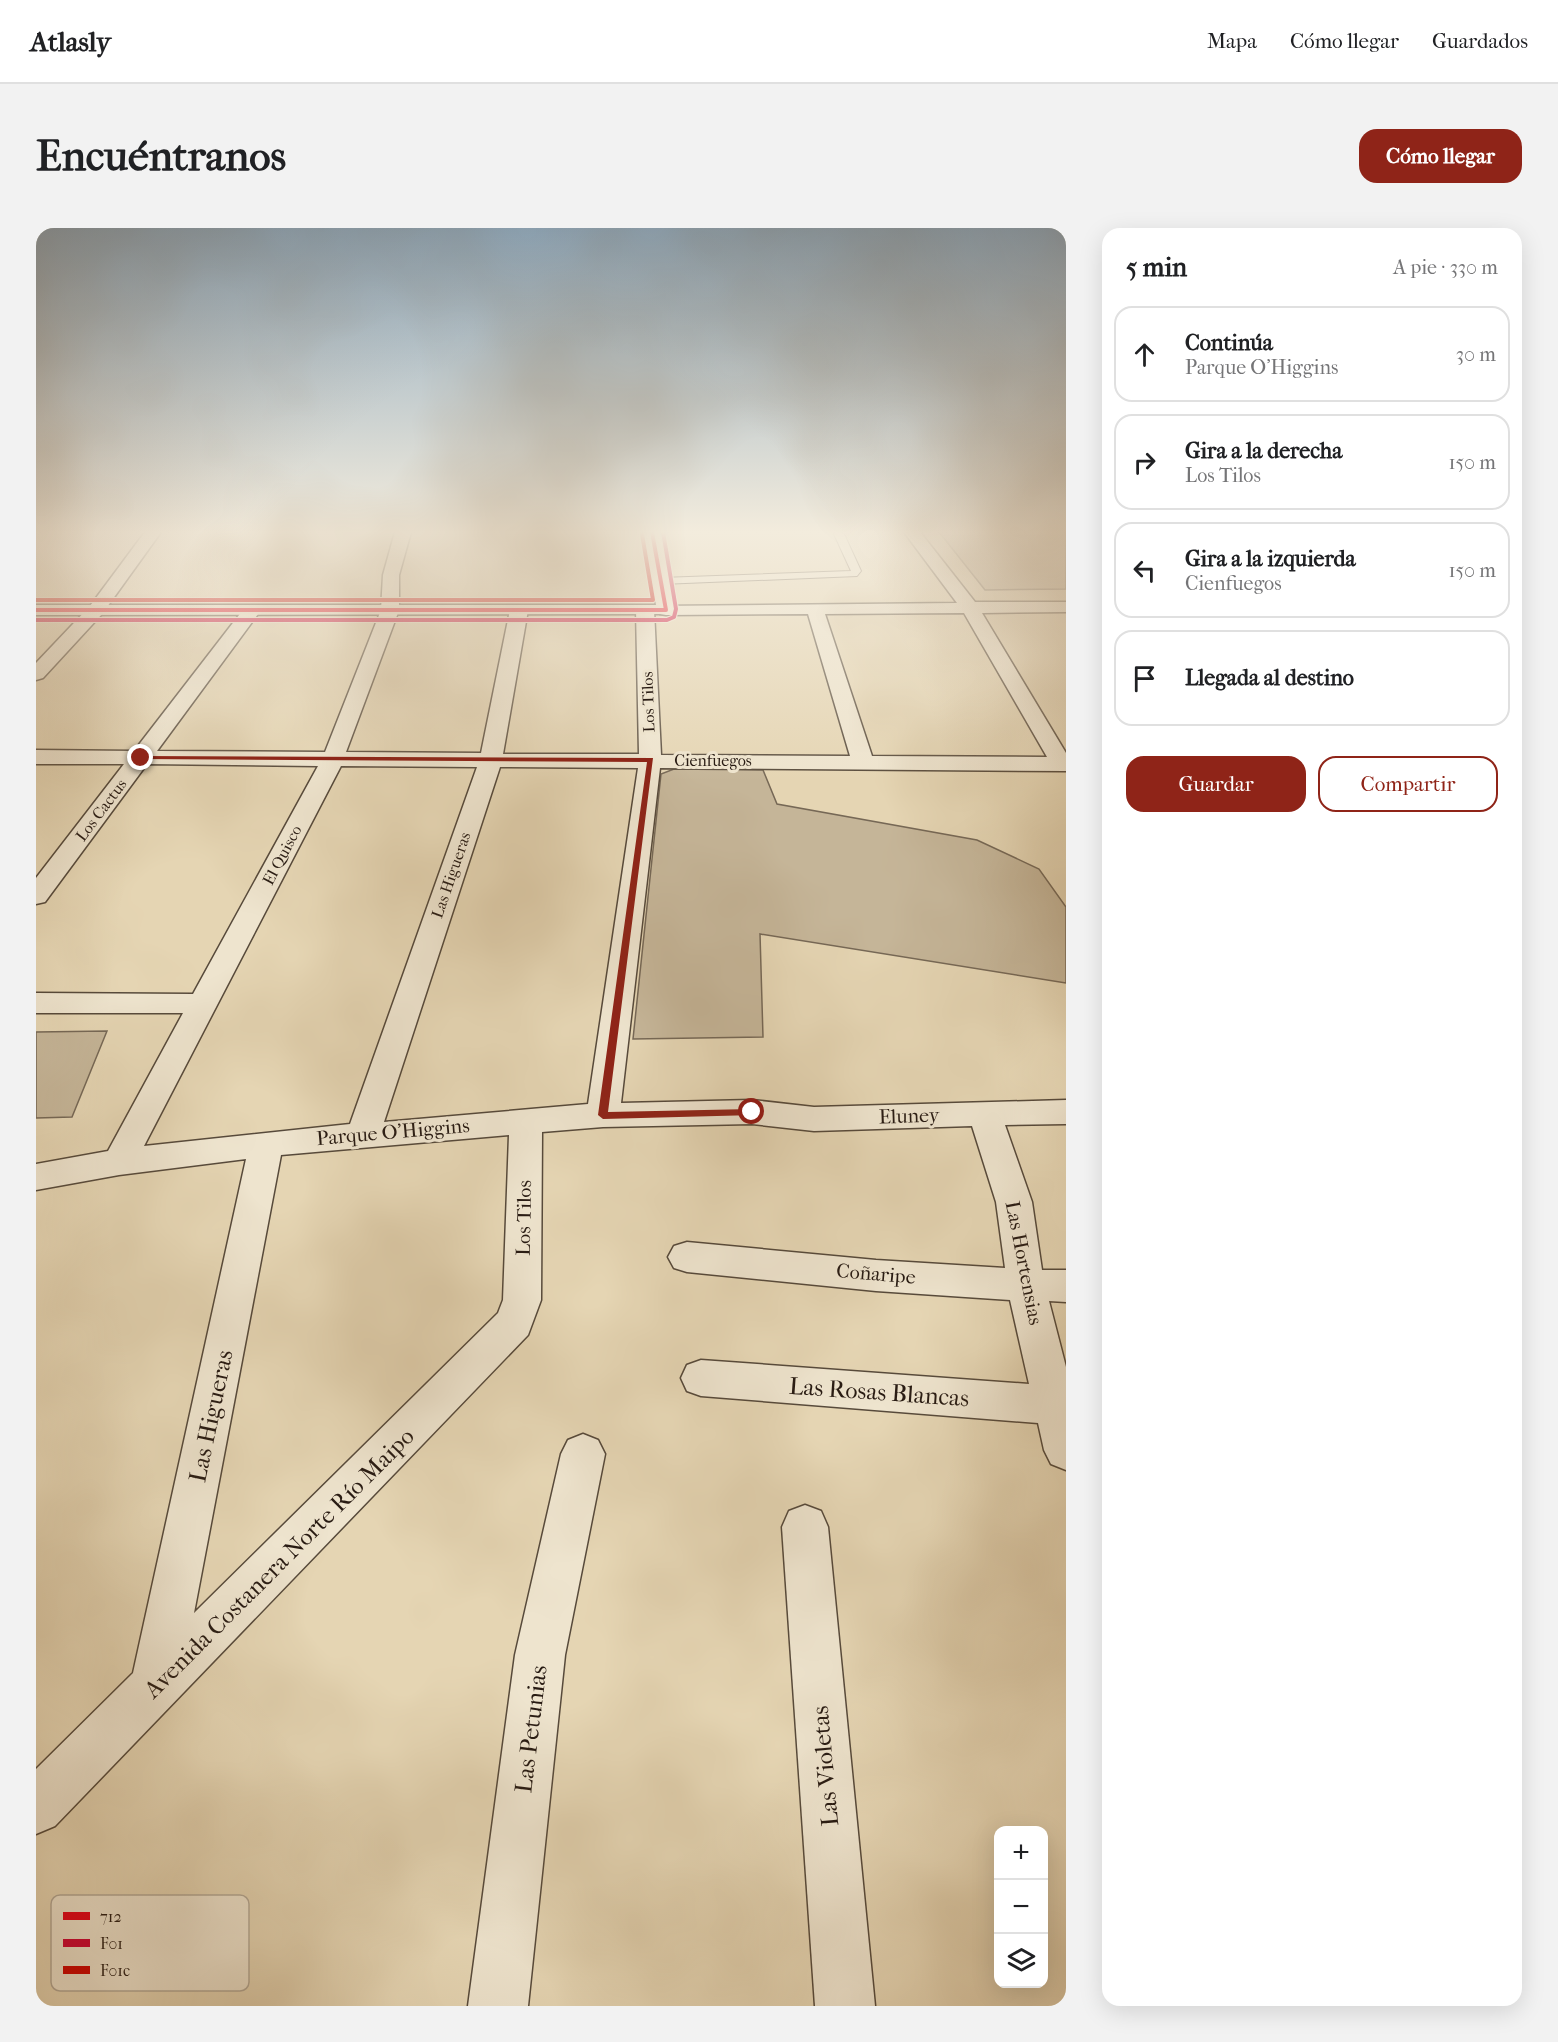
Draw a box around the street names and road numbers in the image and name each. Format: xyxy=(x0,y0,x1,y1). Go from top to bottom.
street label: Los Tilos xyxy=(637,671,659,733)
street label: Cienfuegos xyxy=(674,751,752,770)
street label: Los Cactus xyxy=(71,775,131,845)
street label: El Quisco xyxy=(258,822,306,888)
street label: Las Higueras xyxy=(427,829,475,920)
street label: Eluney xyxy=(878,1103,941,1129)
street label: Parque O'Higgins xyxy=(316,1114,470,1150)
street label: Los Tilos xyxy=(512,1180,536,1256)
street label: Las Hortensias xyxy=(1001,1199,1047,1327)
street label: Coñaripe xyxy=(835,1259,917,1289)
street label: Las Higueras xyxy=(183,1347,239,1485)
street label: Las Rosas Blancas xyxy=(788,1372,970,1412)
street label: Avenida Costanera Norte Río Maipo xyxy=(137,1422,420,1705)
street label: Las Petunias xyxy=(509,1663,553,1795)
street label: Las Violetas xyxy=(806,1704,844,1827)

